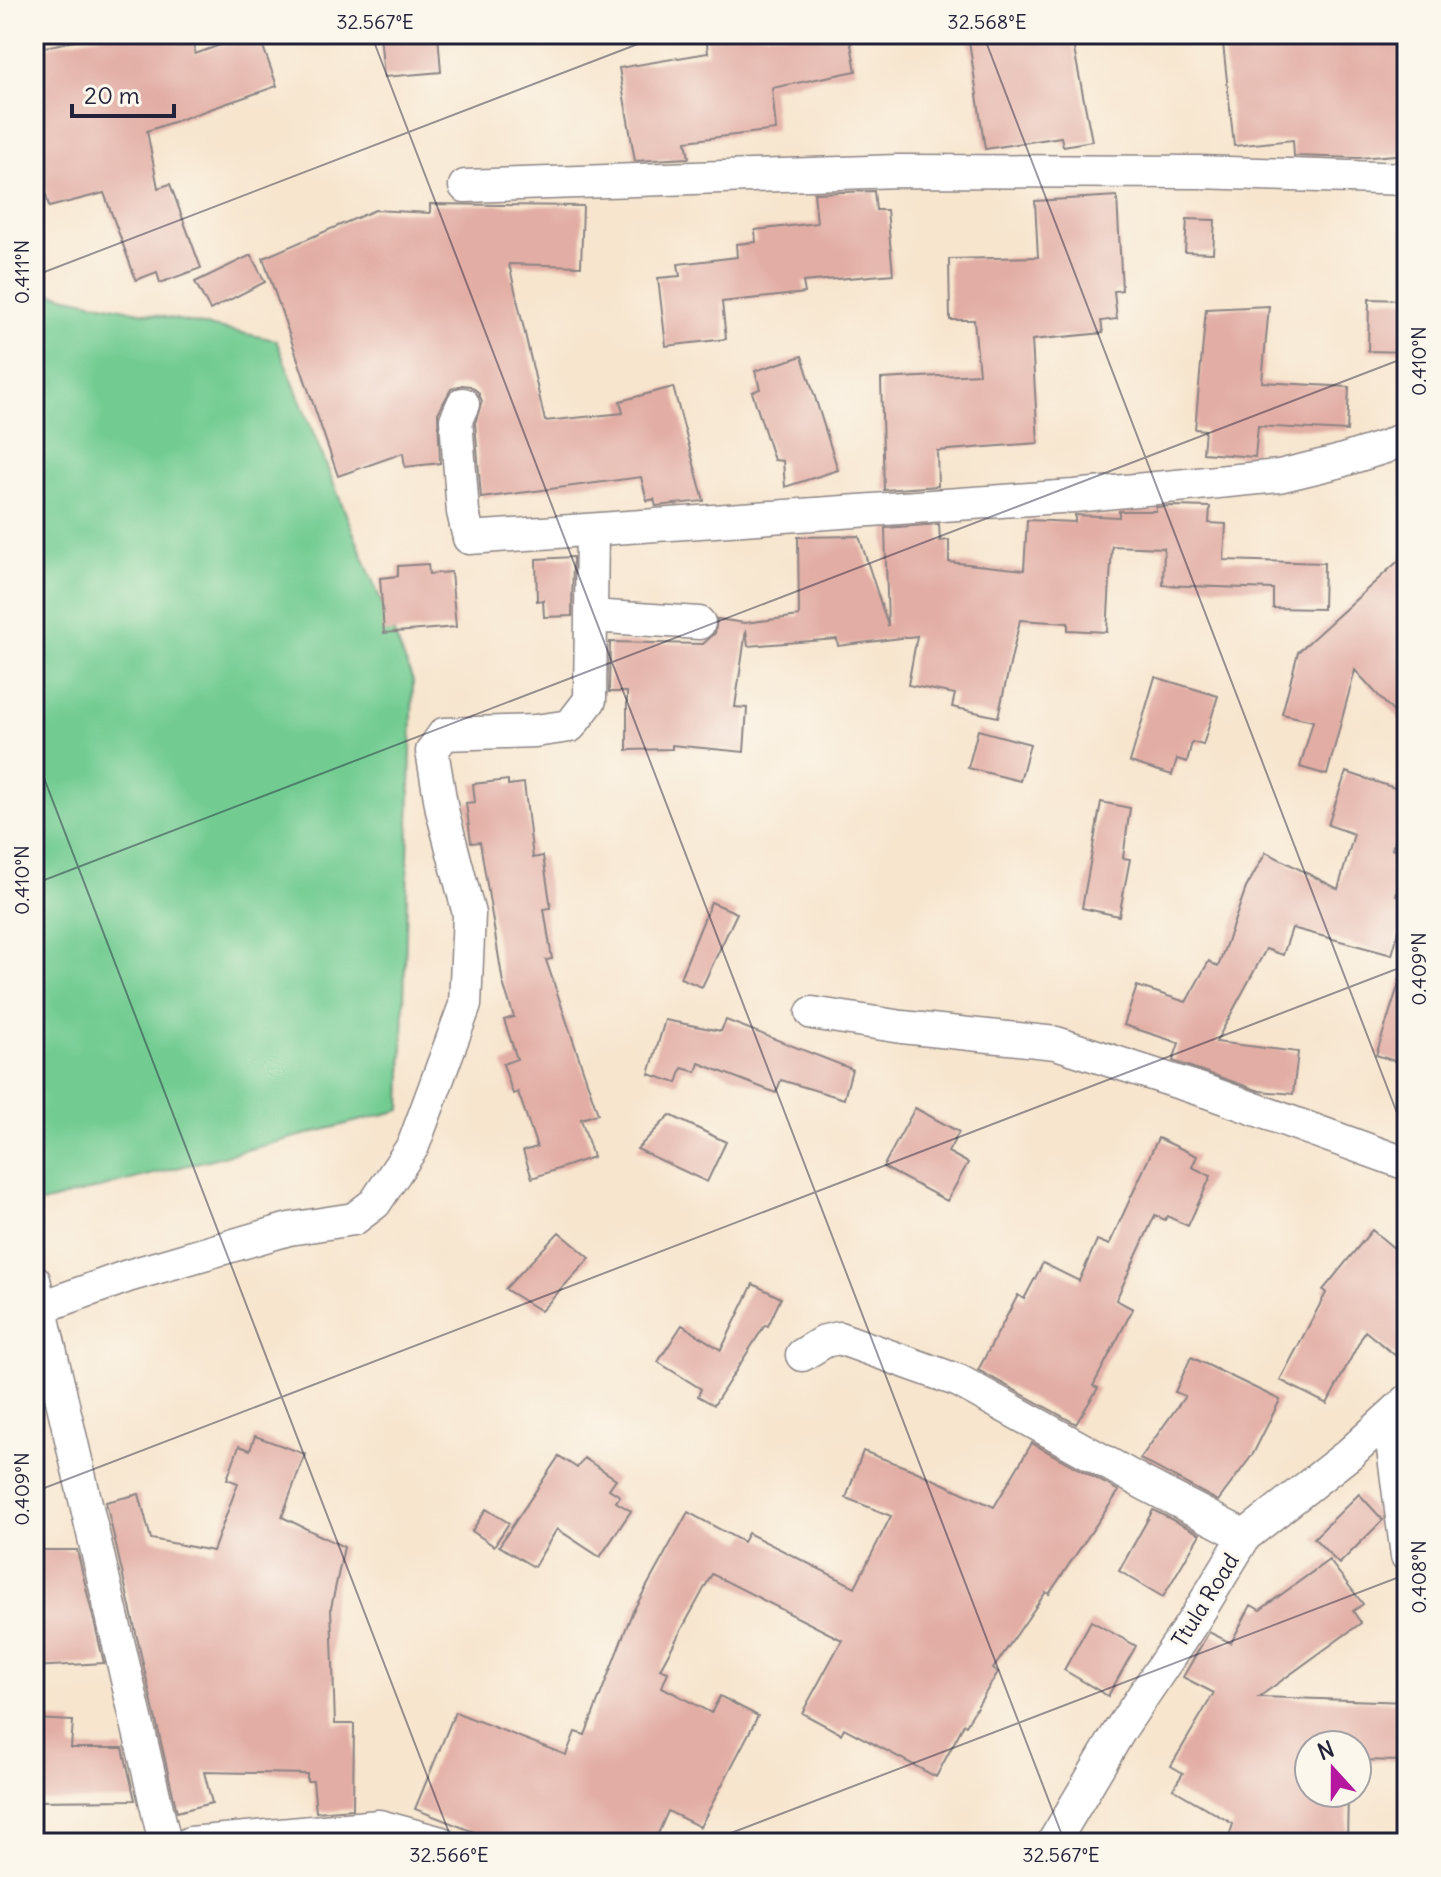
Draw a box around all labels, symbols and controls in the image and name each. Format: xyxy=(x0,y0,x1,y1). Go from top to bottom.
text: 32.567°E xyxy=(336,9,414,34)
text: 32.568°E xyxy=(947,9,1027,34)
scale bar xyxy=(72,68,174,118)
text: 20 m xyxy=(84,80,140,110)
text: 0.411°N xyxy=(9,240,34,304)
text: 0.410°N xyxy=(1406,326,1431,396)
text: 0.410°N xyxy=(9,845,34,915)
text: 0.409°N xyxy=(1406,932,1431,1006)
text: 0.409°N xyxy=(9,1452,34,1526)
text: 0.408°N xyxy=(1406,1540,1431,1614)
street label: Ttula Road xyxy=(1165,1548,1245,1652)
north arrow xyxy=(1293,1729,1373,1809)
text: N xyxy=(1314,1735,1338,1766)
text: 32.566°E xyxy=(409,1842,489,1867)
text: 32.567°E xyxy=(1022,1842,1100,1867)

